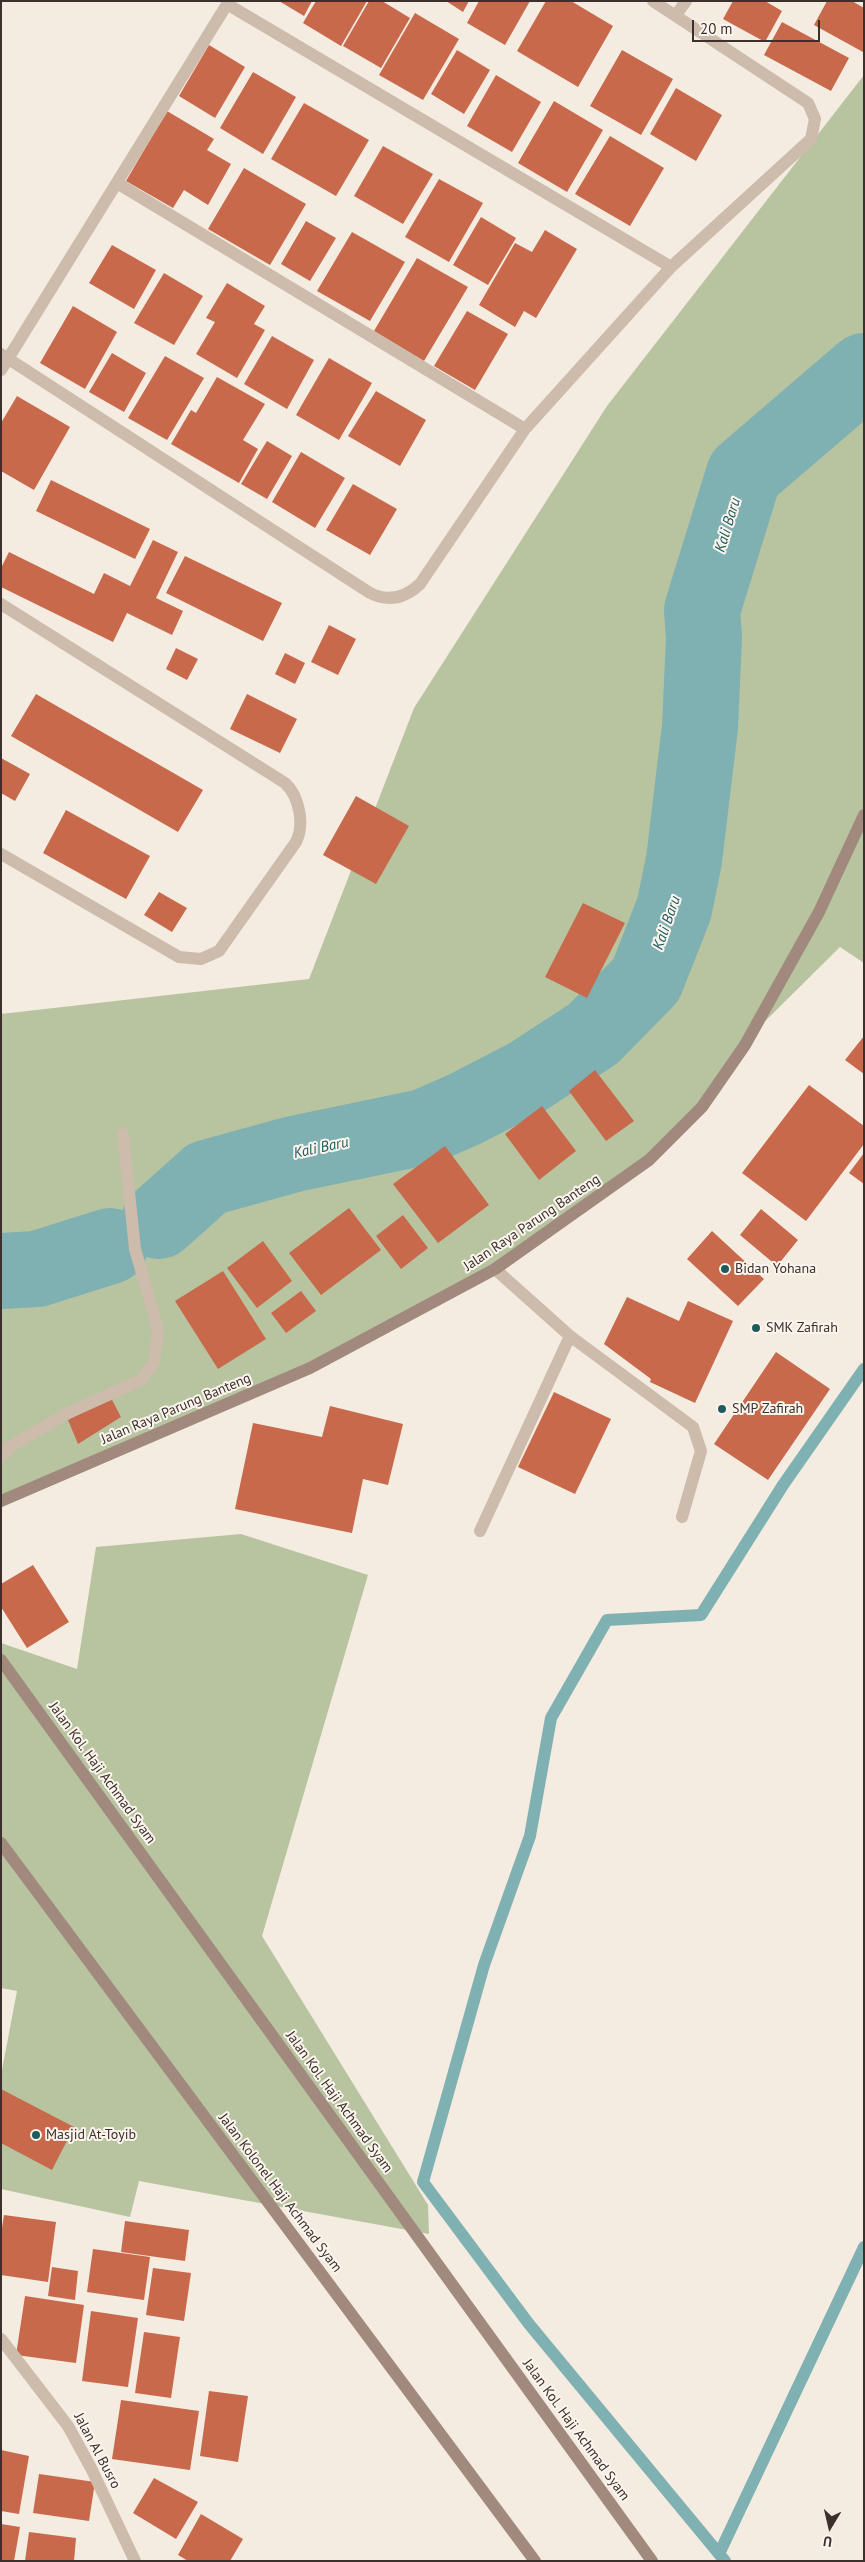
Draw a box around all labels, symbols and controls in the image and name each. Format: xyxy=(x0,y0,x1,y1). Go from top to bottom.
scale bar xyxy=(695,10,822,42)
text: 20 m xyxy=(700,19,733,38)
water label: Kali Baru xyxy=(711,496,745,554)
water label: Kali Baru xyxy=(649,894,685,952)
water label: Kali Baru xyxy=(292,1133,350,1163)
street label: Jalan Raya Parung Banteng xyxy=(461,1171,603,1275)
place label: Bidan Yohana xyxy=(735,1261,816,1277)
marker: Bidan Yohana xyxy=(719,1263,731,1275)
place label: SMK Zafirah xyxy=(766,1320,838,1336)
marker: SMK Zafirah xyxy=(750,1322,762,1334)
street label: Jalan Raya Parung Banteng xyxy=(99,1370,253,1448)
place label: SMP Zafirah xyxy=(732,1401,803,1417)
marker: SMP Zafirah xyxy=(716,1403,728,1415)
street label: Jalan Kol. Haji Achmad Syam xyxy=(45,1699,159,1847)
street label: Jalan Kol. Haji Achmad Syam xyxy=(282,2028,396,2176)
street label: Jalan Kolonel Haji Achmad Syam xyxy=(215,2110,345,2276)
place label: Masjid At-Toyib xyxy=(46,2127,136,2143)
marker: Masjid At-Toyib xyxy=(30,2129,42,2141)
street label: Jalan Kol. Haji Achmad Syam xyxy=(519,2356,633,2504)
street label: Jalan Al Busro xyxy=(70,2410,124,2492)
north arrow xyxy=(805,2502,855,2552)
text: U xyxy=(822,2532,833,2551)

